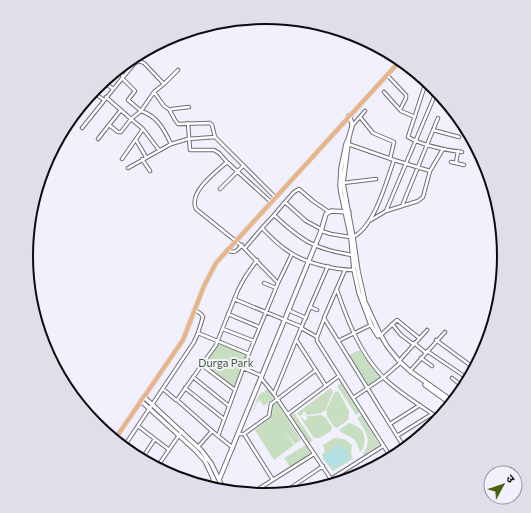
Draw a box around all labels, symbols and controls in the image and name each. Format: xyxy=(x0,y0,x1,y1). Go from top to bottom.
park label: Durga Park xyxy=(198,356,254,369)
north arrow xyxy=(483,465,523,505)
text: उ xyxy=(504,472,518,485)

